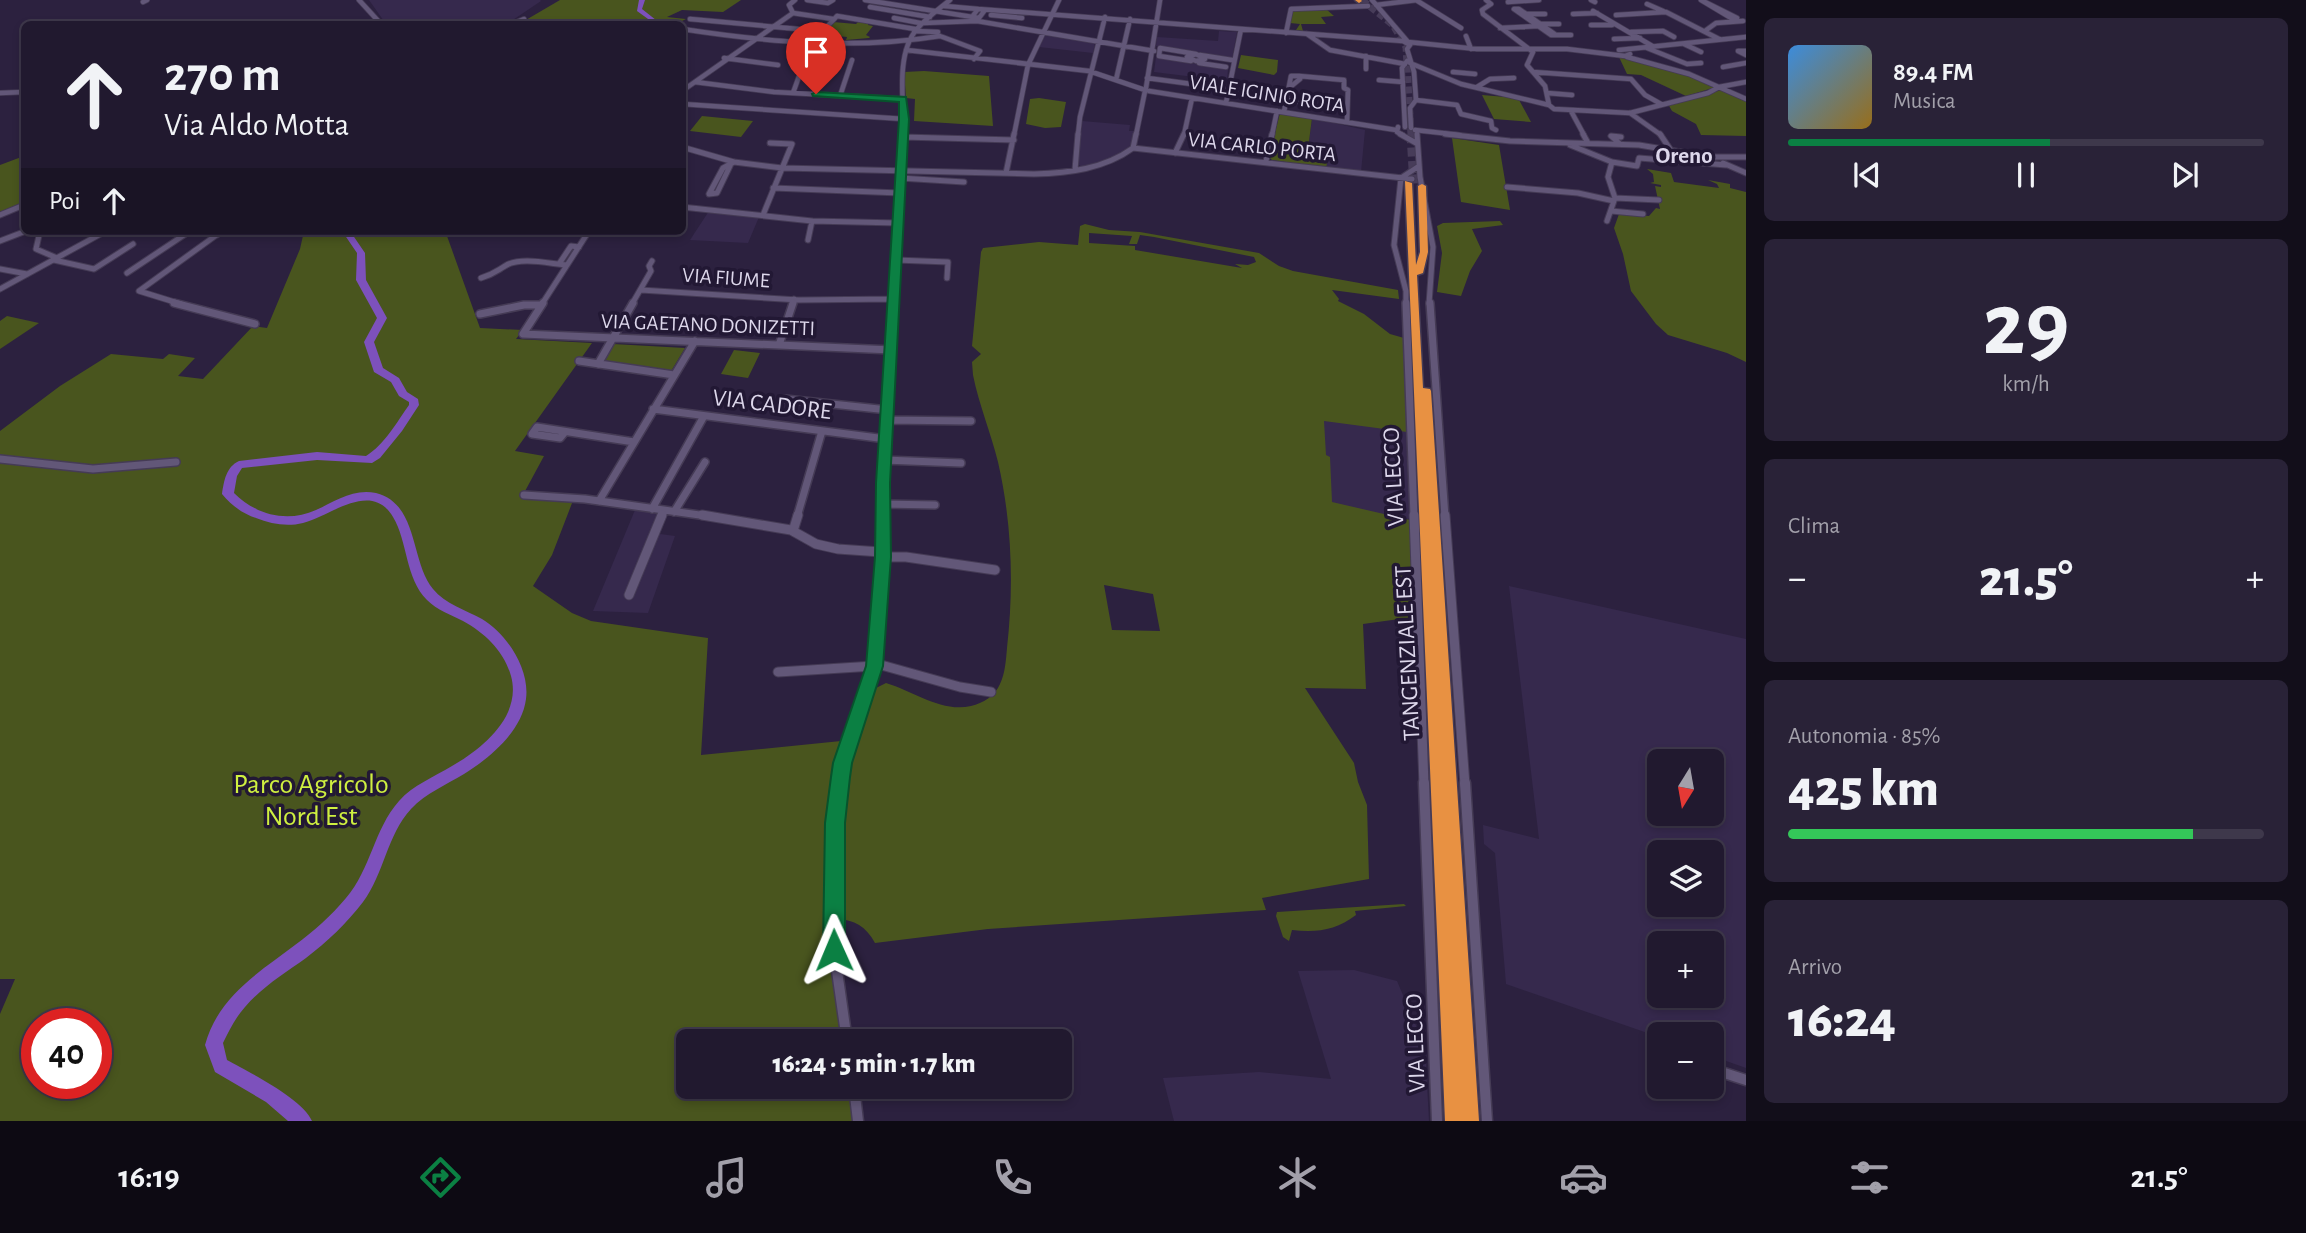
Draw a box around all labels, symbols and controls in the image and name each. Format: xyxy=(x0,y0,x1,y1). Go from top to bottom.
pin xyxy=(786,22,846,94)
icon: arrive xyxy=(797,33,835,71)
icon: ahead xyxy=(49,49,140,140)
text: 270 m xyxy=(164,51,281,100)
text: 89.4 FM xyxy=(1893,59,1974,85)
street label: VIALE IGINIO ROTA xyxy=(1188,71,1346,117)
text: Musica xyxy=(1893,90,1956,113)
text: Via Aldo Motta xyxy=(164,109,349,141)
street label: VIA CARLO PORTA xyxy=(1187,129,1337,165)
district label: Oreno xyxy=(1655,145,1713,168)
icon: previous xyxy=(1848,156,1886,194)
icon: pause xyxy=(2007,156,2045,194)
icon: next xyxy=(2166,156,2204,194)
icon: ahead xyxy=(95,182,133,220)
text: Poi xyxy=(49,188,81,214)
street label: VIA FIUME xyxy=(682,264,770,292)
text: 29 xyxy=(1983,280,2069,371)
street label: VIA GAETANO DONIZETTI xyxy=(601,311,815,339)
text: km/h xyxy=(2002,373,2050,396)
street label: VIA CADORE xyxy=(711,386,833,424)
street label: VIA LECCO xyxy=(1379,427,1409,527)
text: Clima xyxy=(1788,515,1840,538)
text: 21.5° xyxy=(1979,553,2073,605)
text: − xyxy=(1788,560,1806,598)
text: + xyxy=(2246,560,2264,598)
street label: TANGENZIALE EST xyxy=(1391,565,1425,741)
text: Autonomia · 85% xyxy=(1788,725,1941,748)
north arrow xyxy=(1647,749,1724,826)
map controls xyxy=(1647,749,1724,1099)
text: 425 km xyxy=(1788,763,1939,815)
park label: Parco Agricolo Nord Est xyxy=(233,771,389,831)
button: layers xyxy=(1647,840,1724,917)
position arrow xyxy=(797,913,871,987)
button: + xyxy=(1647,931,1724,1008)
text: Arrivo xyxy=(1788,956,1842,979)
street label: VIA LECCO xyxy=(1402,993,1430,1093)
text: 16:24 xyxy=(1788,994,1896,1046)
speed limit sign: 40 xyxy=(21,1008,112,1099)
button: − xyxy=(1647,1022,1724,1099)
text: 16:24 · 5 min · 1.7 km xyxy=(772,1051,976,1077)
icon: directions xyxy=(416,1153,465,1202)
icon: music xyxy=(702,1153,751,1202)
icon: phone xyxy=(988,1153,1037,1202)
icon: climate xyxy=(1273,1153,1322,1202)
icon: car xyxy=(1559,1153,1608,1202)
icon: filters xyxy=(1845,1153,1894,1202)
text: 16:19 xyxy=(118,1161,180,1193)
text: 21.5° xyxy=(2130,1161,2188,1193)

